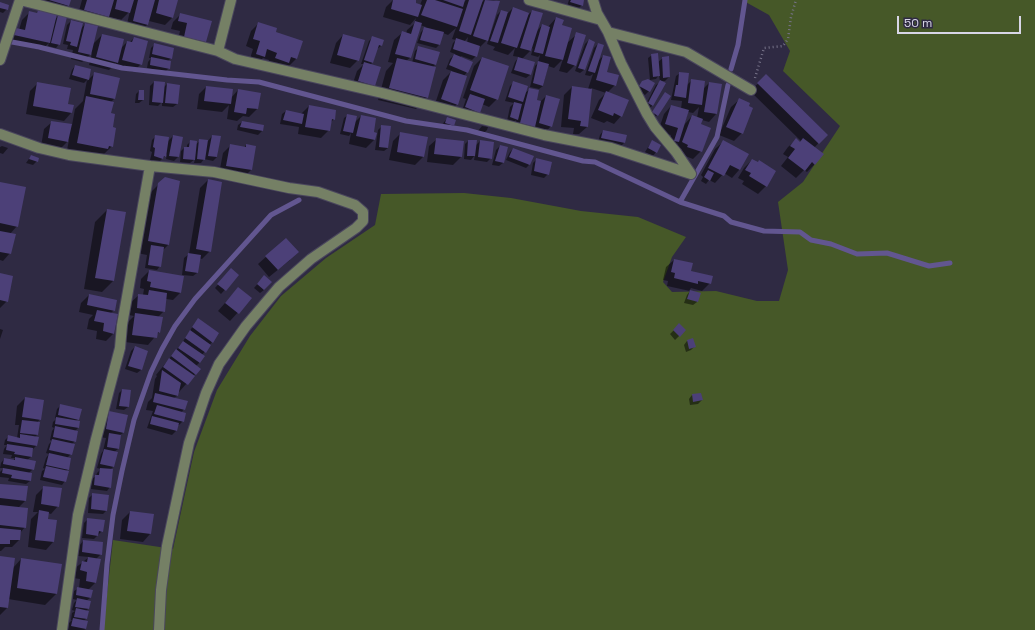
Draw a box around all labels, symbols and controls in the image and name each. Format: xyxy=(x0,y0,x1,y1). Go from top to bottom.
scale bar xyxy=(899,8,1023,34)
text: 50 m xyxy=(904,15,932,31)

